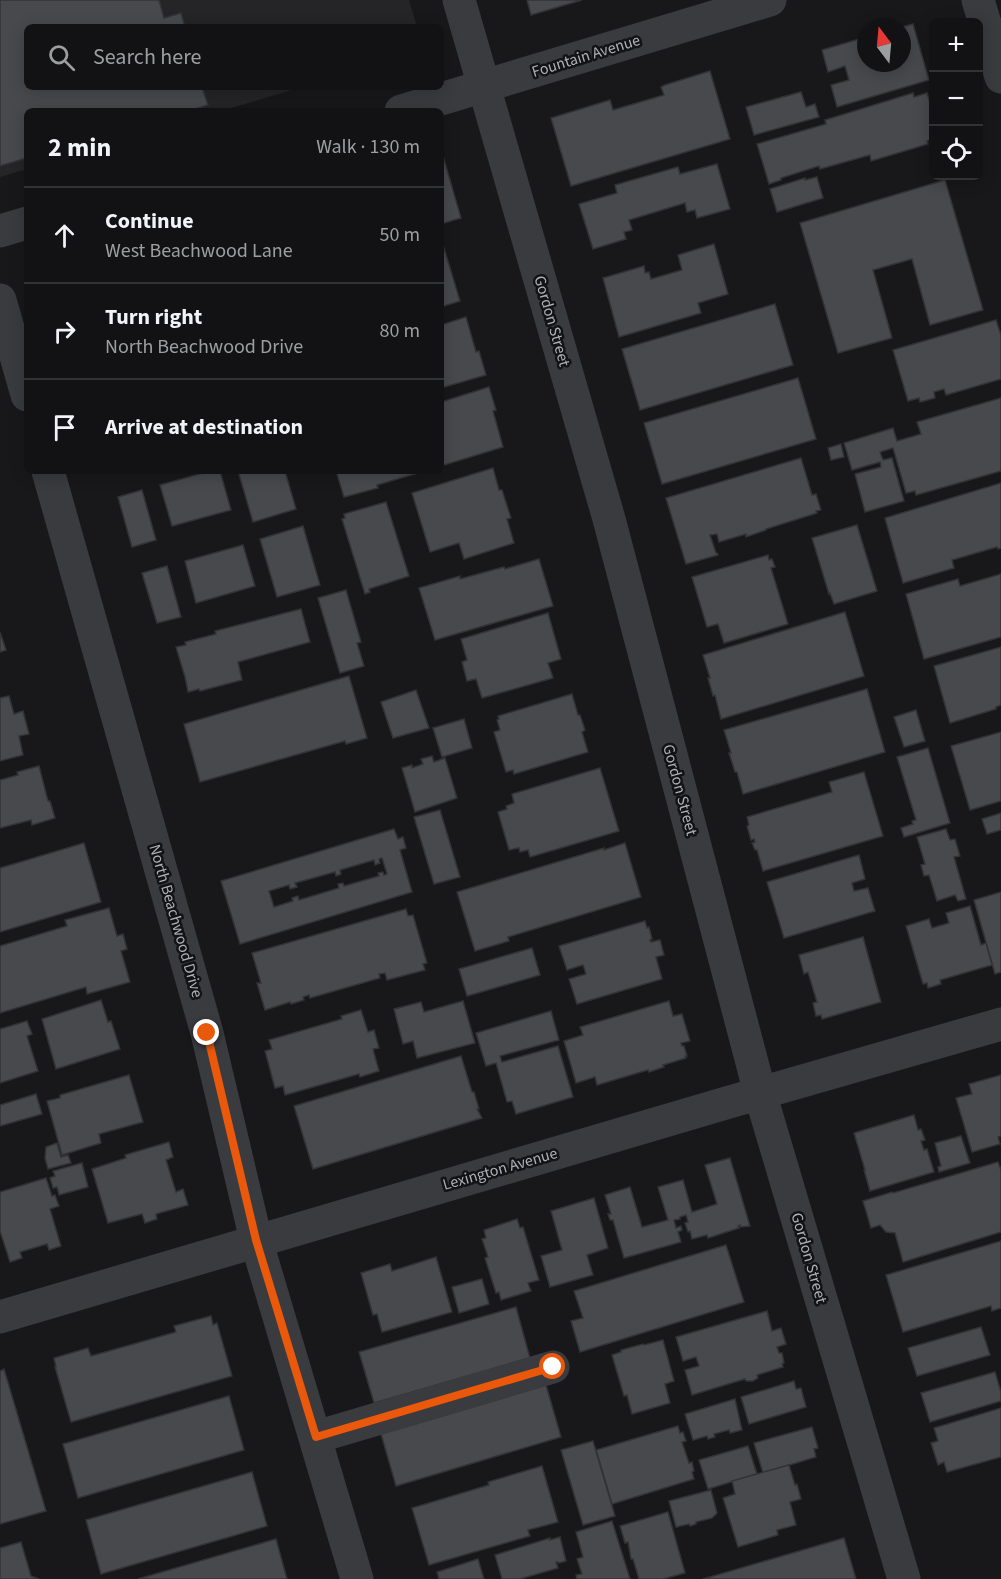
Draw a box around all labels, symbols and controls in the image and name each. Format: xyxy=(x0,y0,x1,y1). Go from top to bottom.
north arrow xyxy=(857,18,911,72)
map controls xyxy=(929,18,983,180)
button: + xyxy=(929,18,983,72)
search box xyxy=(24,24,444,90)
street label: Fountain Avenue xyxy=(529,29,643,83)
icon: search xyxy=(45,41,78,74)
text: Search here xyxy=(93,41,201,73)
button: − xyxy=(929,72,983,126)
button: locate xyxy=(929,126,983,180)
text: 2 min xyxy=(48,129,111,166)
text: Walk · 130 m xyxy=(316,133,420,161)
text: Continue xyxy=(105,205,194,237)
icon: ahead xyxy=(48,219,81,252)
text: 50 m xyxy=(380,221,420,249)
text: West Beachwood Lane xyxy=(105,237,293,265)
street label: Gordon Street xyxy=(529,273,576,370)
text: Turn right xyxy=(105,301,202,333)
icon: right xyxy=(48,315,81,348)
text: 80 m xyxy=(380,317,420,345)
text: North Beachwood Drive xyxy=(105,333,303,361)
icon: arrive xyxy=(48,411,81,444)
text: Arrive at destination xyxy=(105,411,303,443)
street label: Gordon Street xyxy=(657,742,703,839)
street label: North Beachwood Drive xyxy=(144,842,208,1000)
route end xyxy=(193,1019,219,1045)
street label: Lexington Avenue xyxy=(440,1142,560,1196)
street label: Gordon Street xyxy=(786,1210,833,1307)
route start xyxy=(539,1353,565,1379)

